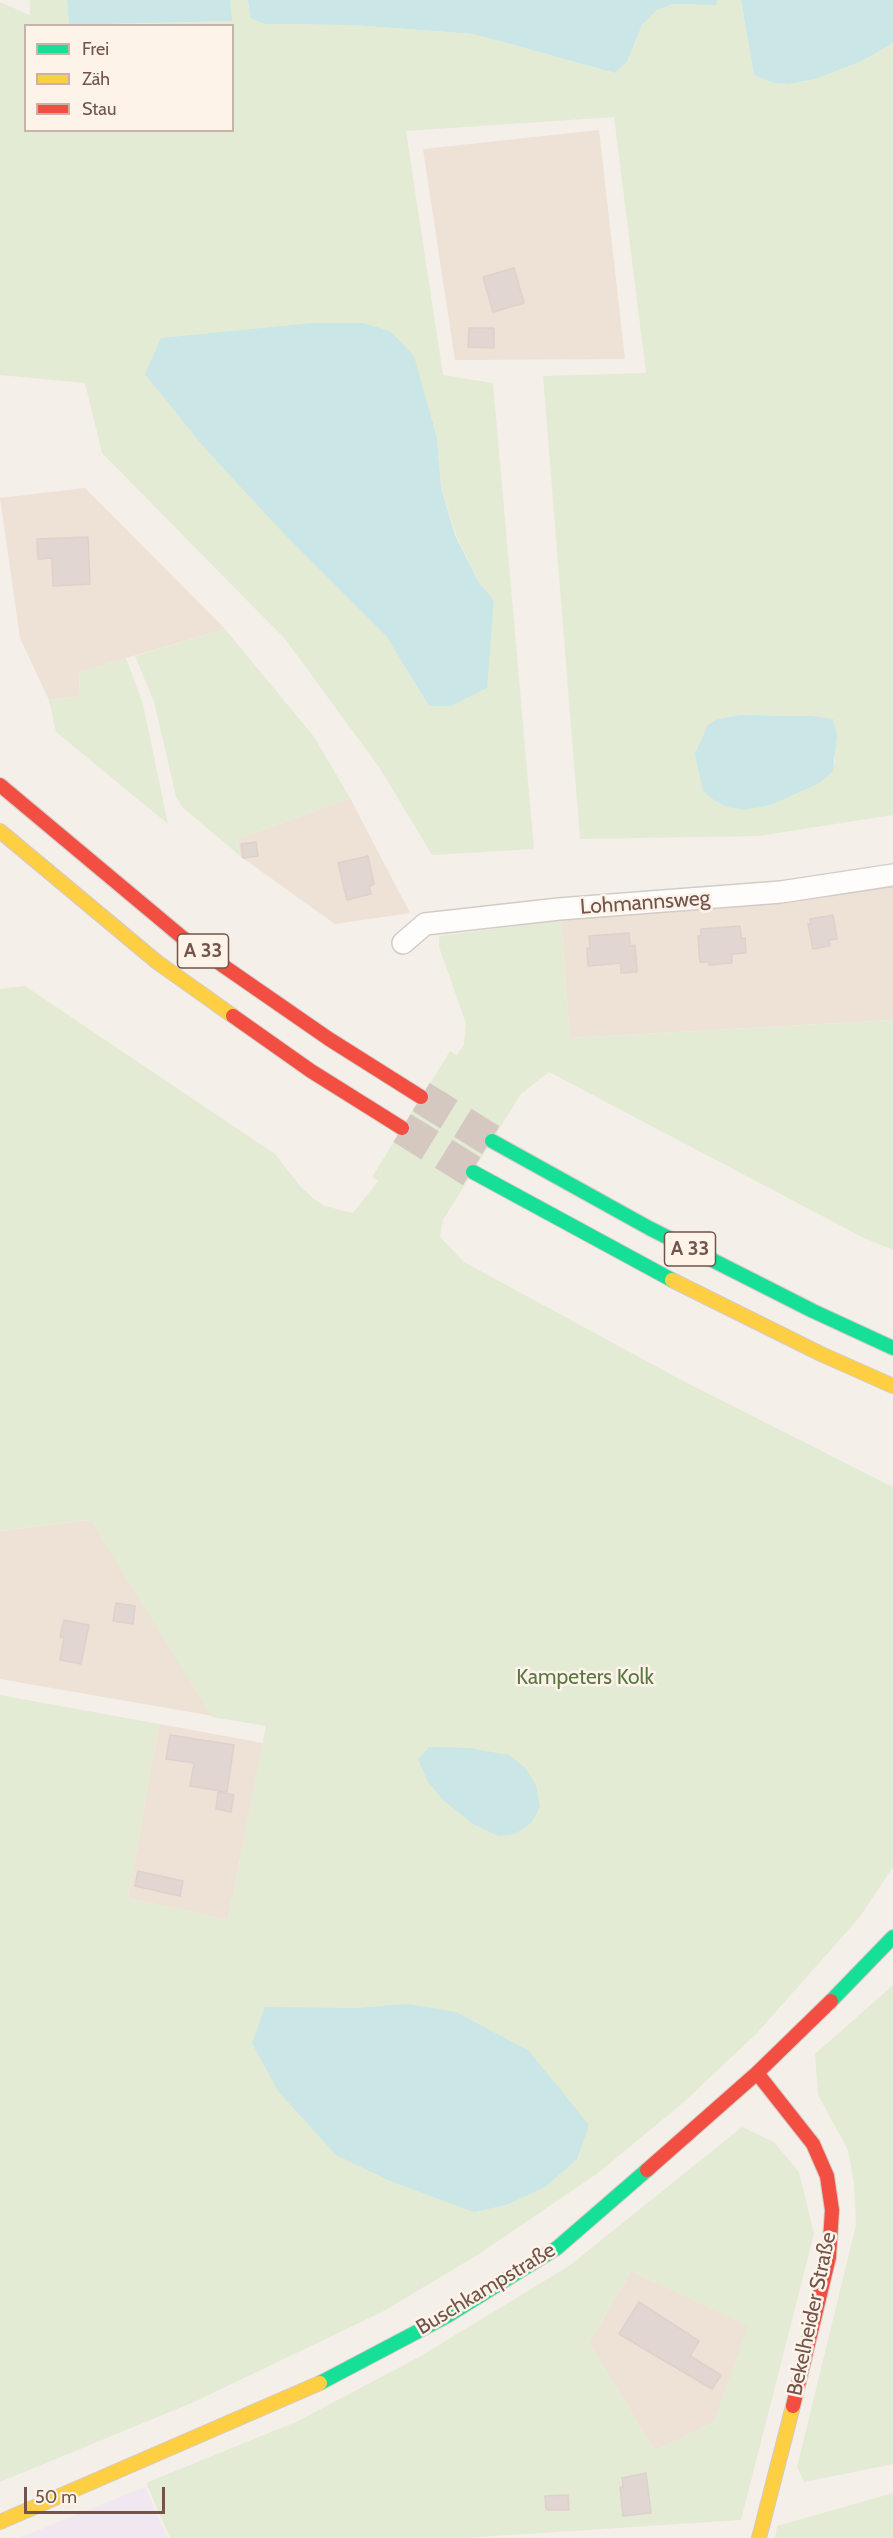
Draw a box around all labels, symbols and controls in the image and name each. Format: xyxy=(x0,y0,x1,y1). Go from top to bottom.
legend xyxy=(24,24,234,132)
text: Frei xyxy=(82,38,109,60)
text: Zäh xyxy=(82,68,110,90)
text: Stau xyxy=(82,98,116,120)
street label: Lohmannsweg xyxy=(579,886,711,920)
road number: A 33 xyxy=(178,934,228,968)
road number: A 33 xyxy=(664,1232,716,1266)
park label: Kampeters Kolk xyxy=(516,1665,654,1691)
street label: Bekelheider Straße xyxy=(782,2230,842,2398)
street label: Buschkampstraße xyxy=(412,2238,560,2340)
scale bar xyxy=(27,2475,168,2513)
text: 50 m xyxy=(35,2486,77,2508)

